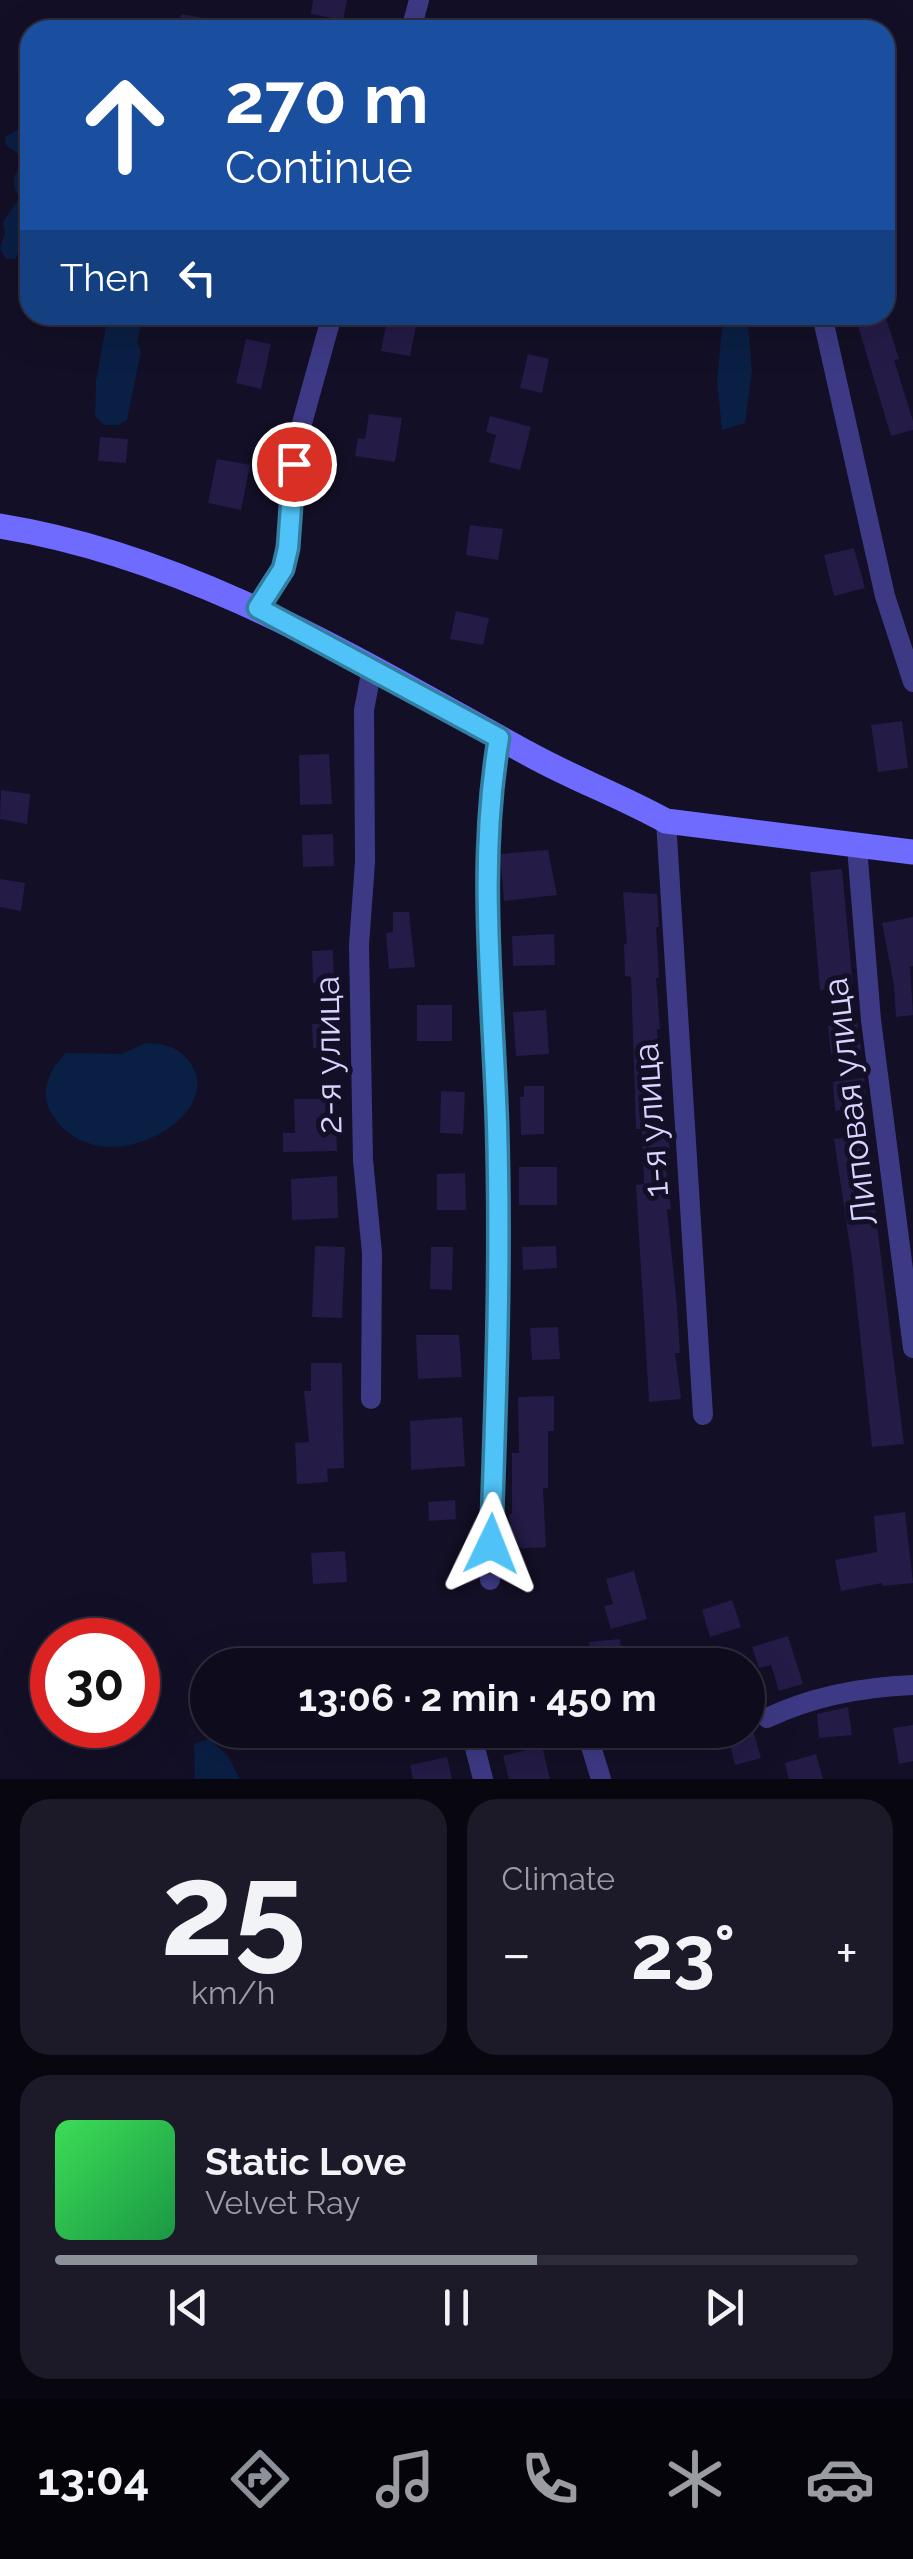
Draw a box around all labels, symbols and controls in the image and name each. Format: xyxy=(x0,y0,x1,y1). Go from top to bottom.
text: 270 m xyxy=(225,57,429,139)
icon: ahead xyxy=(60,60,190,190)
text: Continue xyxy=(225,141,413,194)
icon: left xyxy=(170,250,225,305)
text: Then xyxy=(60,255,150,300)
pin xyxy=(252,422,337,507)
icon: arrive xyxy=(267,437,322,492)
street label: 2-я улица xyxy=(306,976,349,1134)
street label: Липовая улица xyxy=(814,976,885,1229)
street label: 1-я улица xyxy=(625,1042,676,1199)
position arrow xyxy=(439,1492,543,1596)
speed limit sign: 30 xyxy=(30,1618,160,1748)
text: 13:06 · 2 min · 450 m xyxy=(298,1675,657,1720)
text: 25 xyxy=(161,1833,306,1985)
text: Climate xyxy=(502,1860,615,1897)
text: 23° xyxy=(631,1908,735,1997)
text: − xyxy=(502,1921,531,1986)
text: + xyxy=(835,1921,858,1986)
text: km/h xyxy=(191,1974,275,2011)
text: Static Love xyxy=(205,2139,406,2184)
text: Velvet Ray xyxy=(205,2184,360,2221)
icon: previous xyxy=(161,2280,216,2335)
icon: pause xyxy=(429,2280,484,2335)
icon: next xyxy=(697,2280,752,2335)
icon: directions xyxy=(225,2444,295,2514)
icon: music xyxy=(370,2444,440,2514)
icon: phone xyxy=(515,2444,585,2514)
icon: climate xyxy=(660,2444,730,2514)
icon: car xyxy=(805,2444,875,2514)
text: 13:04 xyxy=(38,2453,149,2506)

